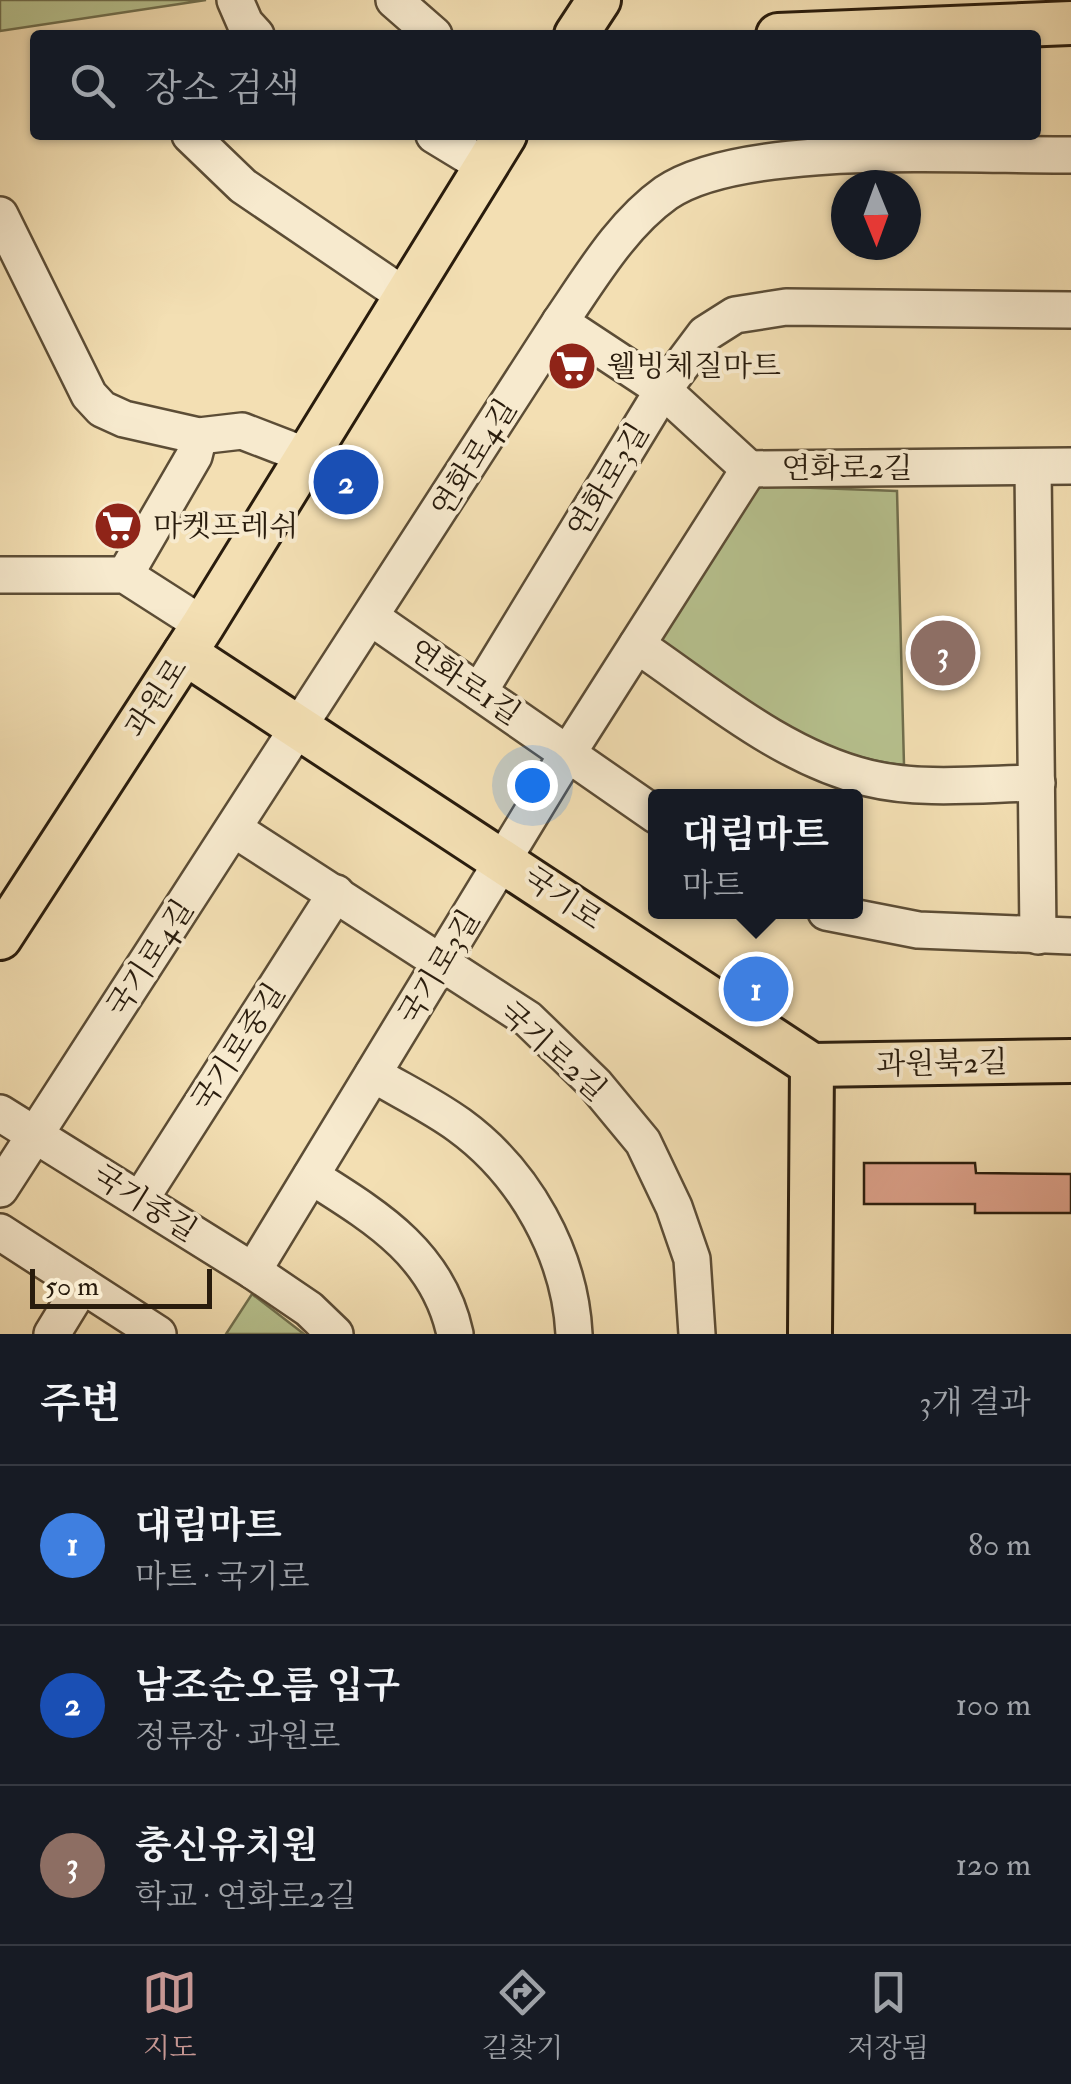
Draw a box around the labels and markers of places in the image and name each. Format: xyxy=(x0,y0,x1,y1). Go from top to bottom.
supermarket icon: 웰빙체질마트 xyxy=(546,340,598,392)
place label: 웰빙체질마트 xyxy=(607,348,781,385)
pin: 2 xyxy=(314,444,378,520)
supermarket icon: 마켓프레쉬 xyxy=(92,500,144,552)
place label: 마켓프레쉬 xyxy=(153,508,298,545)
pin: 3 xyxy=(910,616,976,690)
pin: 1 xyxy=(724,952,788,1026)

